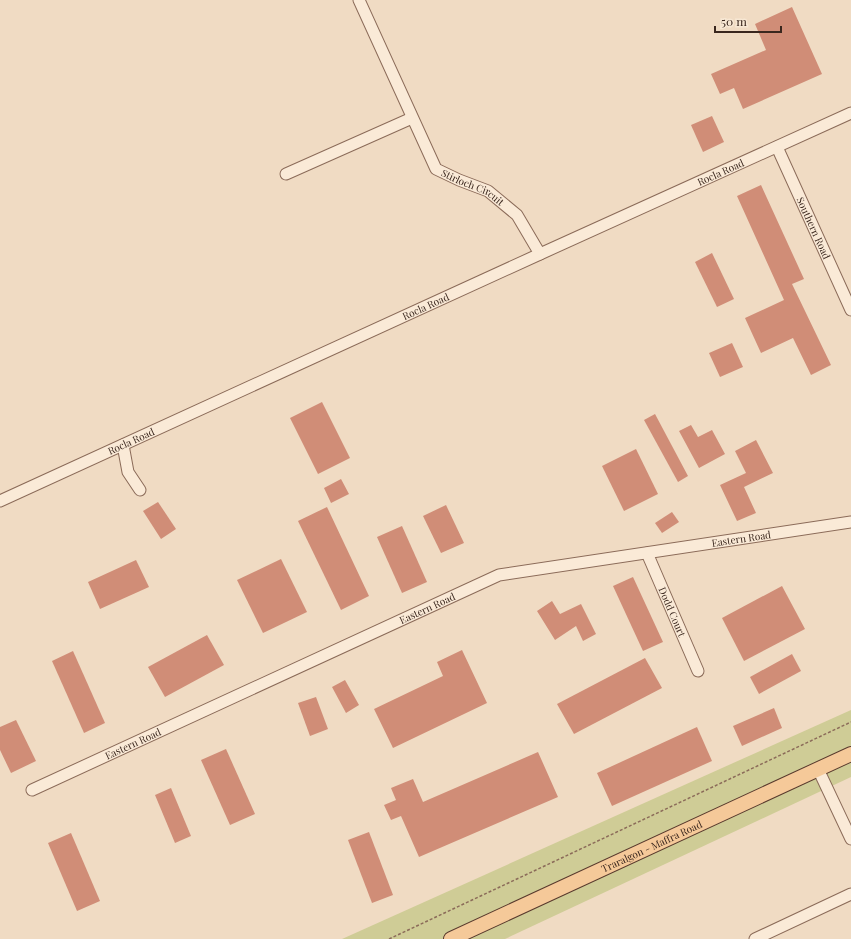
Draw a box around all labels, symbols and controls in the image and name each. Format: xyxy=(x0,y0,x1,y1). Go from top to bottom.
scale bar xyxy=(715,8,781,34)
text: 50 m xyxy=(721,13,747,29)
street label: Rocla Road xyxy=(695,155,746,189)
street label: Stirloch Circuit xyxy=(439,166,508,209)
street label: Southern Road xyxy=(794,195,834,262)
street label: Rocla Road xyxy=(400,290,451,323)
street label: Rocla Road xyxy=(105,424,157,458)
street label: Eastern Road xyxy=(711,527,772,550)
street label: Dodd Court xyxy=(655,585,690,639)
street label: Eastern Road xyxy=(397,589,457,627)
street label: Eastern Road xyxy=(103,725,163,762)
street label: Traralgon - Maffra Road xyxy=(599,817,704,876)

